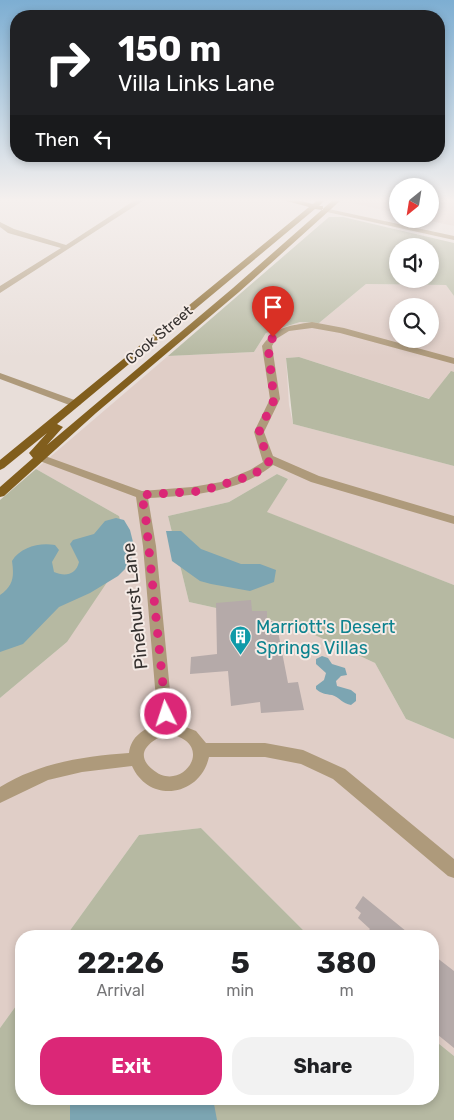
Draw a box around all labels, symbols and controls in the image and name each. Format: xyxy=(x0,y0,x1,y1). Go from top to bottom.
text: 150 m xyxy=(118,28,221,70)
icon: right xyxy=(35,30,100,95)
text: Villa Links Lane xyxy=(118,70,275,97)
icon: left xyxy=(89,125,117,153)
text: Then xyxy=(35,128,79,151)
north arrow xyxy=(389,178,439,228)
map controls xyxy=(389,178,439,348)
button: sound xyxy=(389,238,439,288)
pin xyxy=(252,286,294,337)
icon: arrive xyxy=(259,293,287,321)
button: search xyxy=(389,298,439,348)
street label: Cook Street xyxy=(122,302,196,368)
street label: Pinehurst Lane xyxy=(117,542,153,670)
place label: Marriott's Desert Springs Villas xyxy=(256,616,395,659)
building icon: Marriott's Desert Springs Villas xyxy=(228,625,252,656)
position arrow xyxy=(139,687,191,739)
text: 22:26 xyxy=(77,945,164,981)
text: 5 xyxy=(230,945,250,981)
text: 380 xyxy=(316,945,377,981)
text: Arrival xyxy=(97,981,145,1000)
text: min xyxy=(226,981,254,1000)
text: m xyxy=(339,981,354,1000)
button: Exit xyxy=(40,1037,222,1095)
button: Share xyxy=(232,1037,414,1095)

